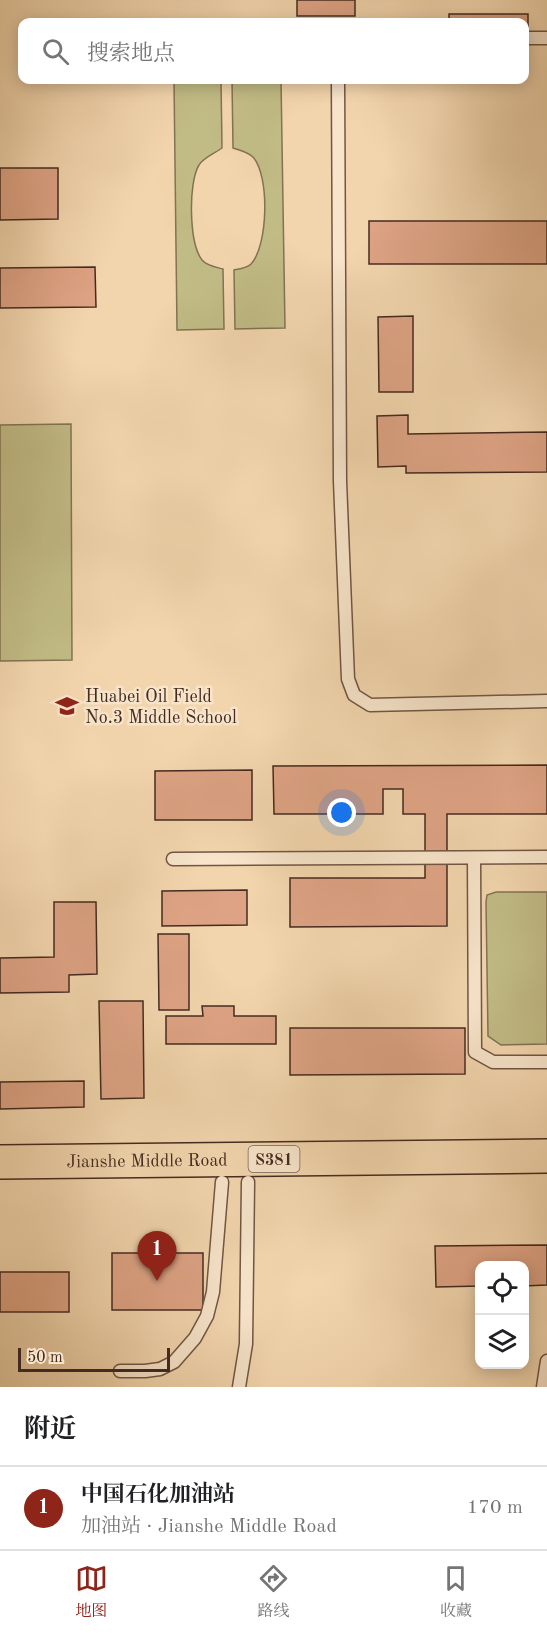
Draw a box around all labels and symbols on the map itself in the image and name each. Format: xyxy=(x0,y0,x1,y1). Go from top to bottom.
place label: Huabei Oil Field No.3 Middle School xyxy=(85,688,237,727)
school or university icon: Huabei Oil Field No.3 Middle School xyxy=(54,693,80,719)
your location xyxy=(327,798,356,827)
road number: S381 xyxy=(248,1146,300,1172)
street label: Jianshe Middle Road xyxy=(66,1152,228,1171)
pin: 1 xyxy=(138,1232,176,1281)
scale bar xyxy=(18,1345,170,1372)

